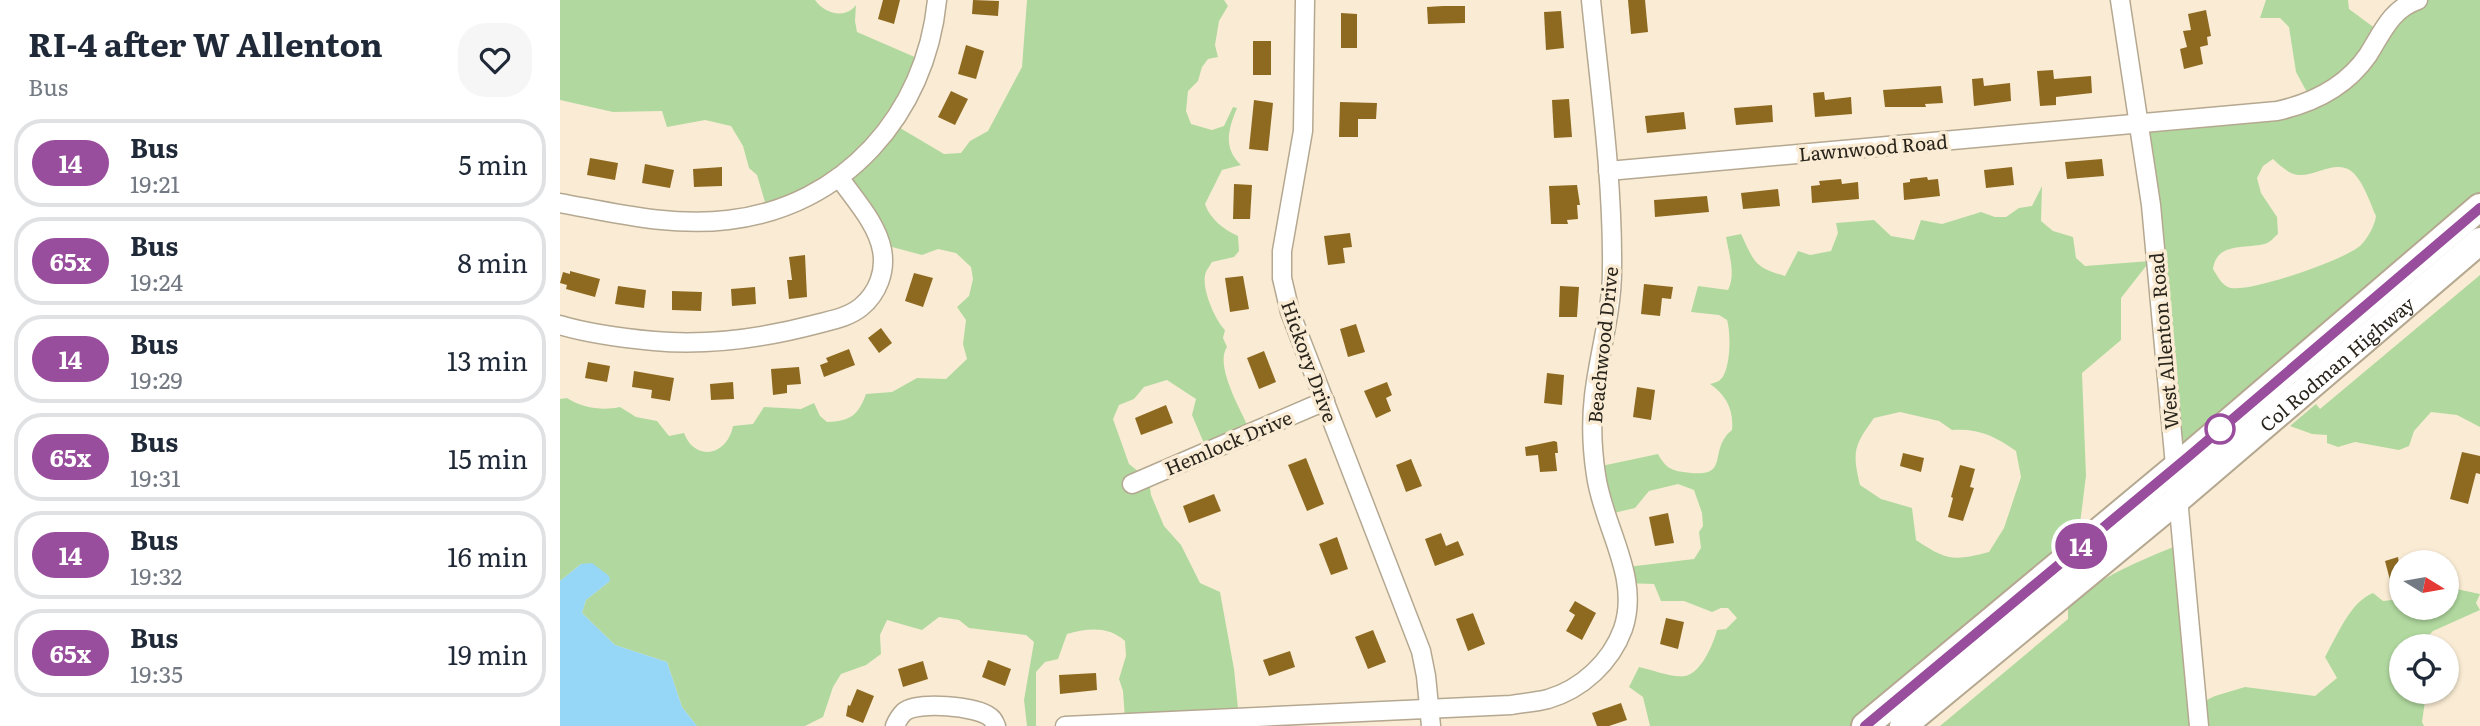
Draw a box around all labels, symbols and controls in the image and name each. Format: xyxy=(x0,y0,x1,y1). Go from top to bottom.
text: RI-4 after W Allenton xyxy=(28,18,383,67)
button: heart xyxy=(458,23,532,97)
text: Bus xyxy=(28,69,68,103)
street label: Lawnwood Road xyxy=(1797,126,1949,167)
text: Bus xyxy=(130,127,178,166)
text: 5 min xyxy=(459,144,528,183)
text: 14 xyxy=(59,145,82,180)
text: 19:21 xyxy=(130,166,180,200)
text: Bus xyxy=(130,225,178,264)
text: 8 min xyxy=(457,242,528,281)
text: 65x xyxy=(50,243,91,278)
street label: West Allenton Road xyxy=(2141,251,2185,431)
text: 19:24 xyxy=(130,264,183,298)
street label: Beachwood Drive xyxy=(1580,265,1624,425)
street label: Col Rodman Highway xyxy=(2253,289,2420,438)
street label: Hickory Drive xyxy=(1275,296,1345,426)
text: Bus xyxy=(130,323,178,362)
text: 13 min xyxy=(447,340,528,379)
text: 14 xyxy=(59,341,82,376)
text: 19:29 xyxy=(130,362,183,396)
street label: Hemlock Drive xyxy=(1160,403,1296,481)
unlabelled marker xyxy=(2205,414,2235,444)
text: Bus xyxy=(130,421,178,460)
text: 15 min xyxy=(448,438,528,477)
text: 65x xyxy=(50,439,91,474)
text: 19:31 xyxy=(130,460,181,494)
text: Bus xyxy=(130,519,178,558)
line badge: 14 xyxy=(2050,523,2112,569)
text: 14 xyxy=(2069,528,2093,563)
text: 16 min xyxy=(447,536,528,575)
text: 14 xyxy=(59,537,82,572)
north arrow xyxy=(2389,550,2459,620)
map controls xyxy=(2389,550,2459,704)
text: 19:32 xyxy=(130,558,182,592)
text: Bus xyxy=(130,617,178,656)
text: 19 min xyxy=(448,634,528,673)
button: locate xyxy=(2389,634,2459,704)
text: 65x xyxy=(50,635,91,670)
text: 19:35 xyxy=(130,656,183,690)

